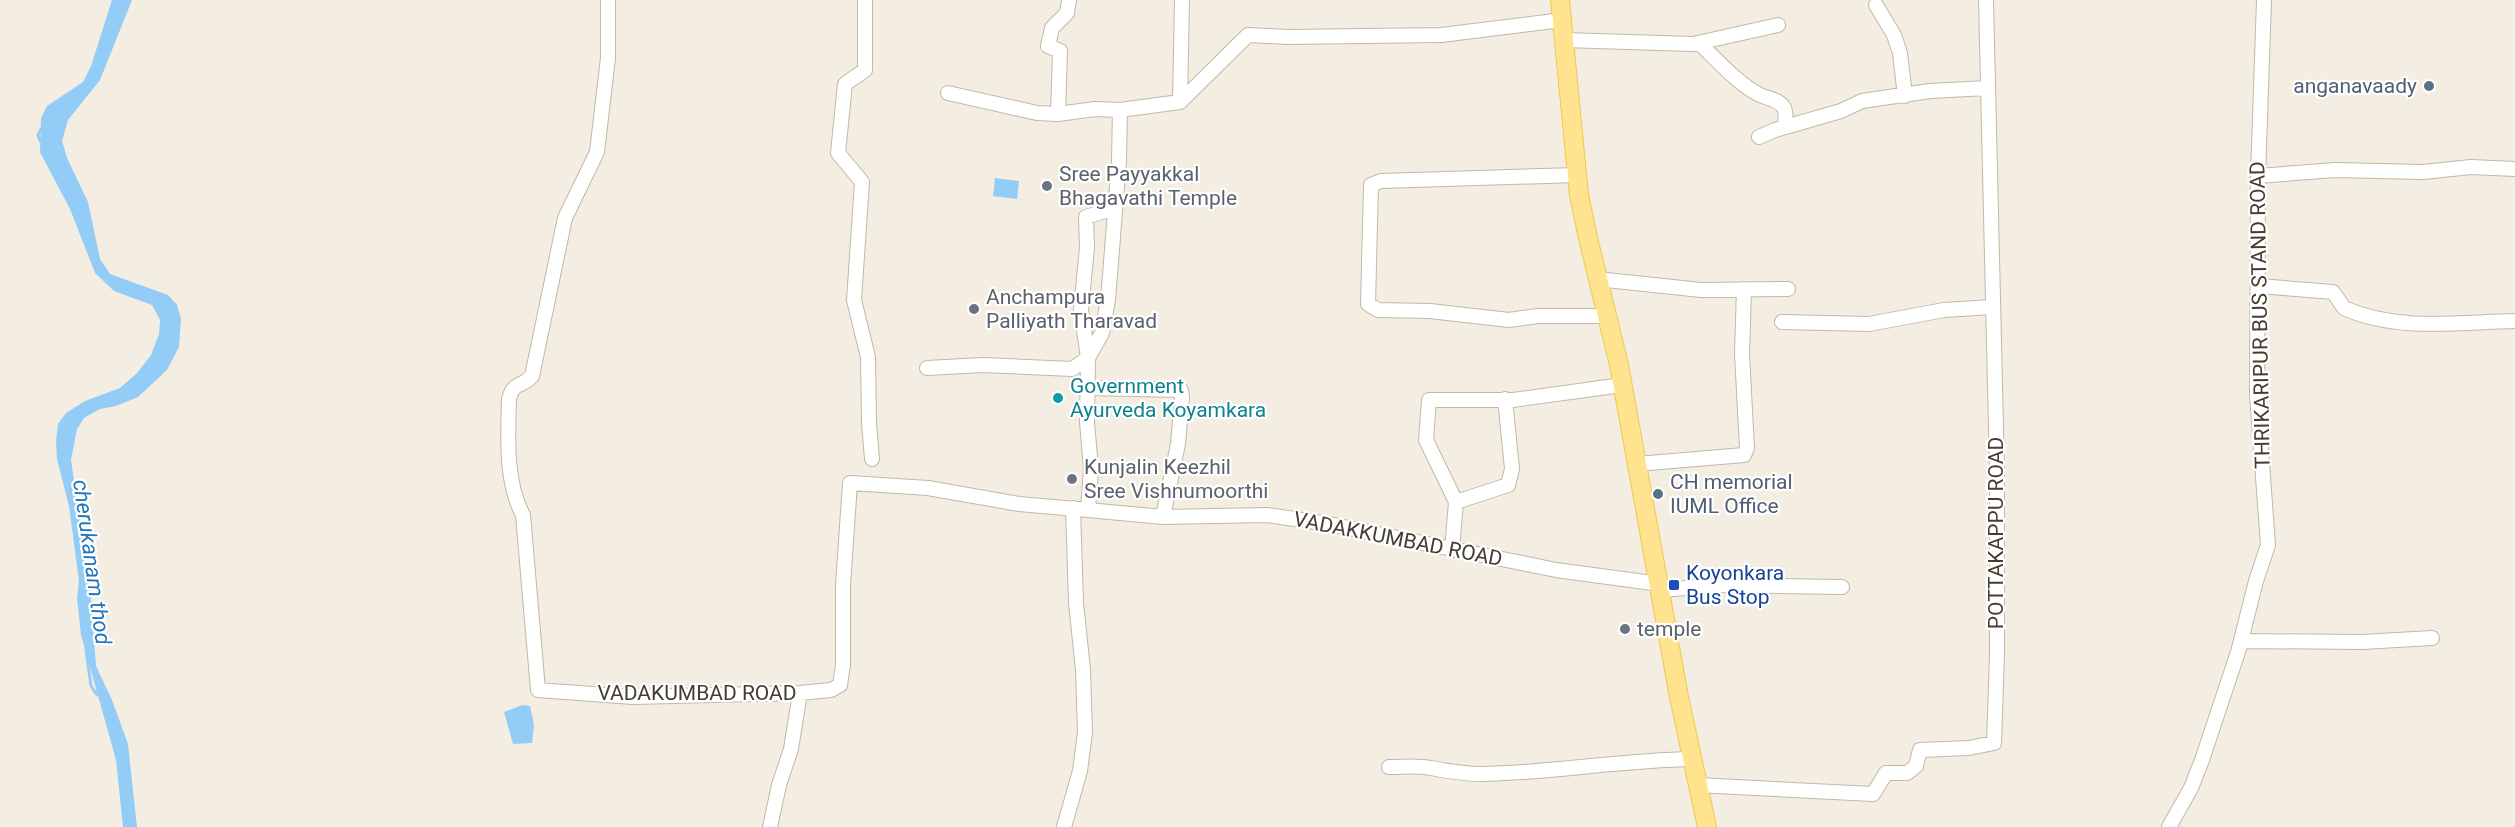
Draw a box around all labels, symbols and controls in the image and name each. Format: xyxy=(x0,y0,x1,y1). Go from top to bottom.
place label: anganavaady xyxy=(2293,74,2417,98)
marker: anganavaady xyxy=(2422,79,2436,93)
street label: THRIKARIPUR BUS STAND ROAD xyxy=(2245,161,2275,469)
place label: Sree Payyakkal Bhagavathi Temple xyxy=(1059,162,1237,210)
marker: Sree Payyakkal Bhagavathi Temple xyxy=(1040,179,1054,193)
place label: Anchampura Palliyath Tharavad xyxy=(986,285,1157,333)
marker: Anchampura Palliyath Tharavad xyxy=(967,302,981,316)
place label: Government Ayurveda Koyamkara xyxy=(1070,374,1266,422)
marker: Government Ayurveda Koyamkara xyxy=(1051,391,1065,405)
street label: POTTAKAPPU ROAD xyxy=(1984,437,2008,629)
place label: Kunjalin Keezhil Sree Vishnumoorthi xyxy=(1084,455,1268,503)
place label: CH memorial IUML Office xyxy=(1670,470,1793,518)
marker: Kunjalin Keezhil Sree Vishnumoorthi xyxy=(1065,472,1079,486)
water label: cherukanam thod xyxy=(68,478,116,647)
marker: CH memorial IUML Office xyxy=(1651,487,1665,501)
street label: VADAKKUMBAD ROAD xyxy=(1292,507,1504,571)
place label: Koyonkara Bus Stop xyxy=(1686,561,1784,609)
marker: Koyonkara Bus Stop xyxy=(1667,578,1681,592)
place label: temple xyxy=(1637,617,1701,641)
marker: temple xyxy=(1618,622,1632,636)
street label: VADAKUMBAD ROAD xyxy=(597,681,797,705)

